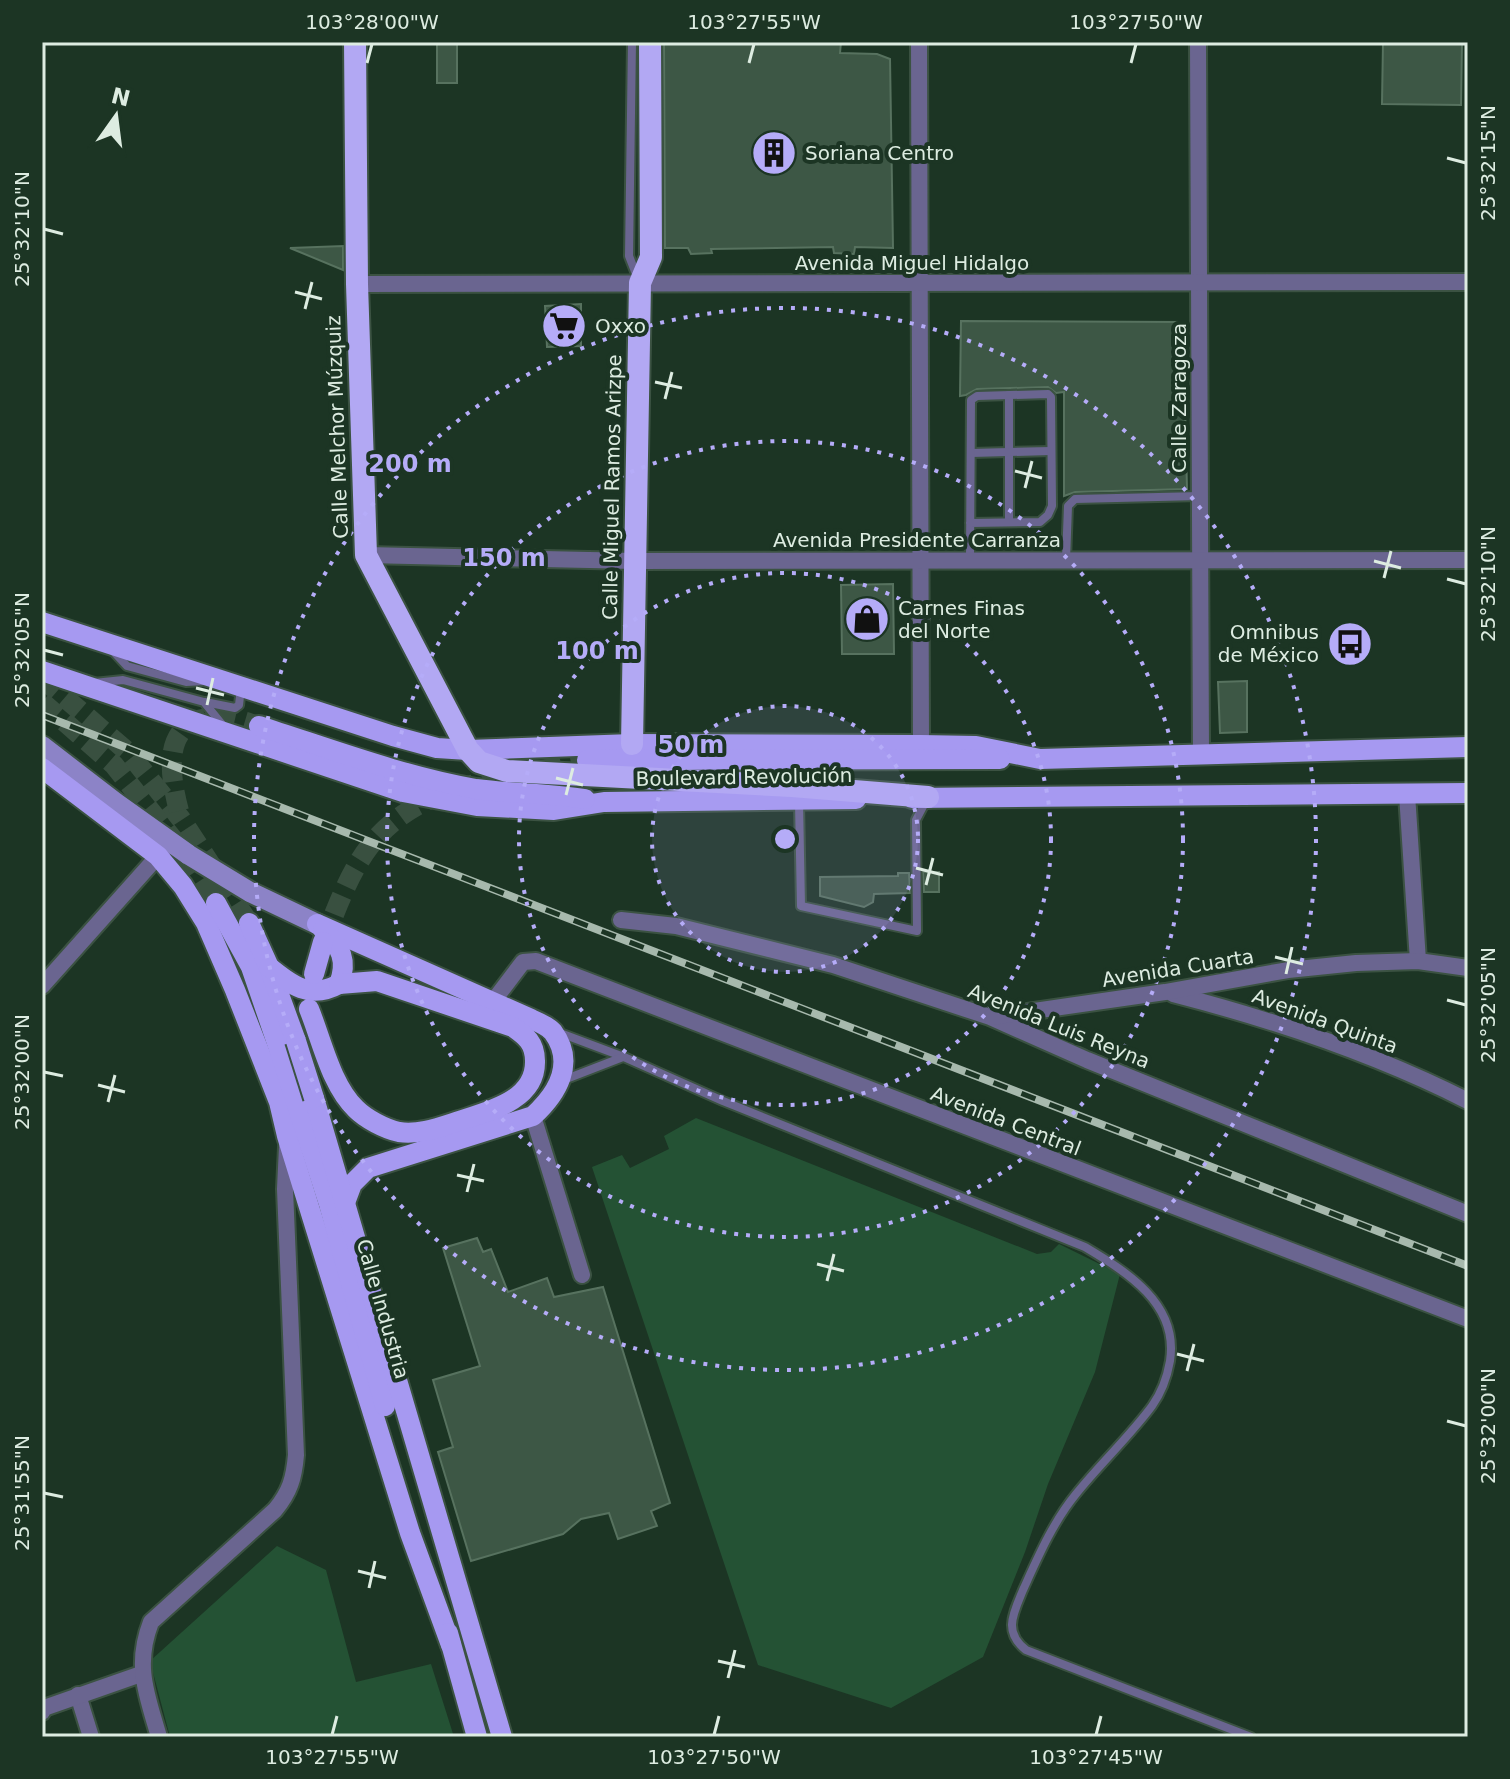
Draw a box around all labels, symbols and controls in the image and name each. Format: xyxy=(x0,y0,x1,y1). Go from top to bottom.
text: 103°28'00"W xyxy=(305,10,439,34)
text: 103°27'55"W xyxy=(687,10,821,34)
text: 103°27'50"W xyxy=(1069,10,1203,34)
north arrow xyxy=(76,76,156,156)
text: N xyxy=(109,83,133,111)
text: 25°32'15"N xyxy=(1476,105,1500,221)
building icon: Soriana Centro xyxy=(750,129,798,177)
place label: Soriana Centro xyxy=(805,141,954,165)
text: 25°32'10"N xyxy=(10,171,34,287)
street label: Avenida Miguel Hidalgo xyxy=(795,251,1029,275)
supermarket icon: Oxxo xyxy=(540,302,588,350)
place label: Oxxo xyxy=(595,314,646,338)
street label: Calle Melchor Múzquiz xyxy=(321,315,353,539)
street label: Calle Zaragoza xyxy=(1167,323,1191,473)
street label: Calle Miguel Ramos Arizpe xyxy=(598,354,626,620)
text: 200 m xyxy=(368,450,452,478)
text: 25°32'10"N xyxy=(1476,526,1500,642)
street label: Avenida Presidente Carranza xyxy=(773,528,1061,552)
text: 150 m xyxy=(462,544,546,572)
text: 25°32'05"N xyxy=(10,592,34,708)
shop icon: Carnes Finas del Norte xyxy=(843,595,891,643)
place label: Carnes Finas del Norte xyxy=(898,596,1025,643)
place label: Omnibus de México xyxy=(1218,620,1319,667)
bus stop icon: Omnibus de México xyxy=(1326,620,1374,668)
text: 100 m xyxy=(555,637,639,665)
text: 50 m xyxy=(658,731,724,759)
street label: Boulevard Revolución xyxy=(636,763,852,791)
centre of rings xyxy=(771,825,799,853)
street label: Avenida Cuarta xyxy=(1100,944,1256,992)
text: 25°32'05"N xyxy=(1476,947,1500,1063)
street label: Avenida Luis Reyna xyxy=(965,979,1153,1073)
street label: Avenida Quinta xyxy=(1249,984,1401,1058)
text: 25°32'00"N xyxy=(10,1014,34,1130)
street label: Avenida Central xyxy=(927,1081,1085,1161)
street label: Calle Industria xyxy=(352,1236,414,1382)
text: 25°32'00"N xyxy=(1476,1368,1500,1484)
text: 25°31'55"N xyxy=(10,1435,34,1551)
text: 103°27'55"W xyxy=(265,1745,399,1769)
text: 103°27'50"W xyxy=(647,1745,781,1769)
text: 103°27'45"W xyxy=(1029,1745,1163,1769)

